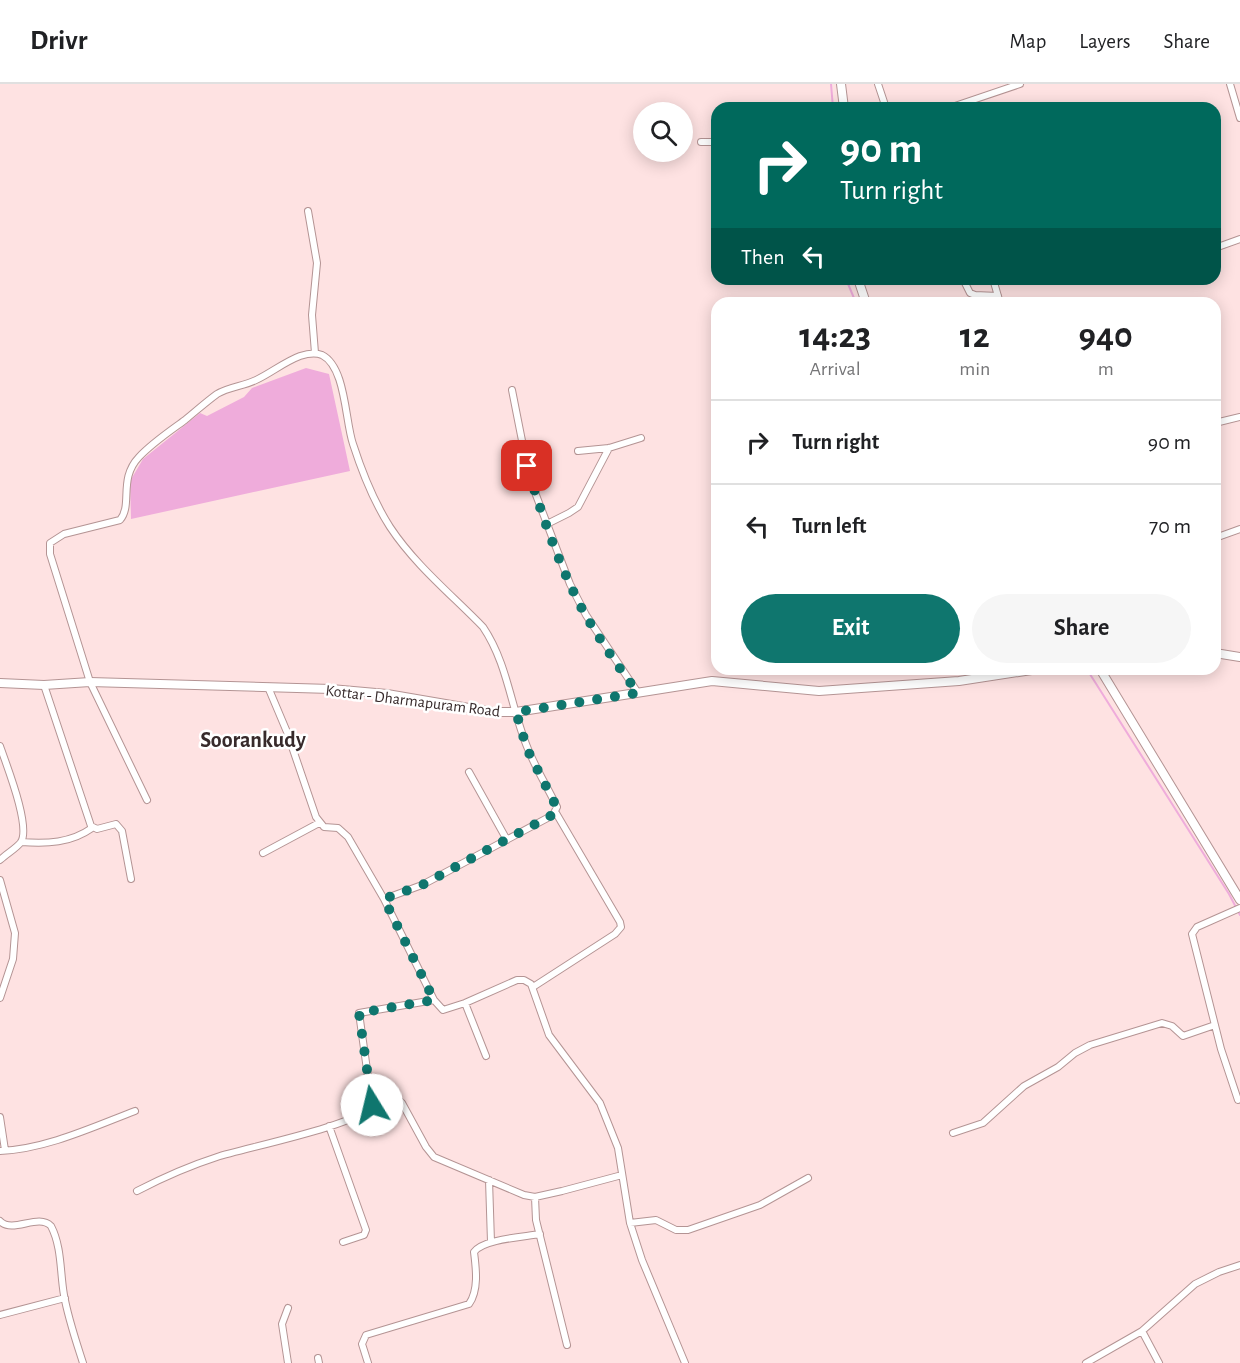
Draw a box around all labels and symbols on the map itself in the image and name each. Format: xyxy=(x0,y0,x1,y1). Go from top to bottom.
pin xyxy=(501,440,552,491)
street label: Kottar - Dharmapuram Road xyxy=(325,682,501,720)
district label: Soorankudy xyxy=(200,729,306,752)
position arrow xyxy=(340,1073,404,1137)

